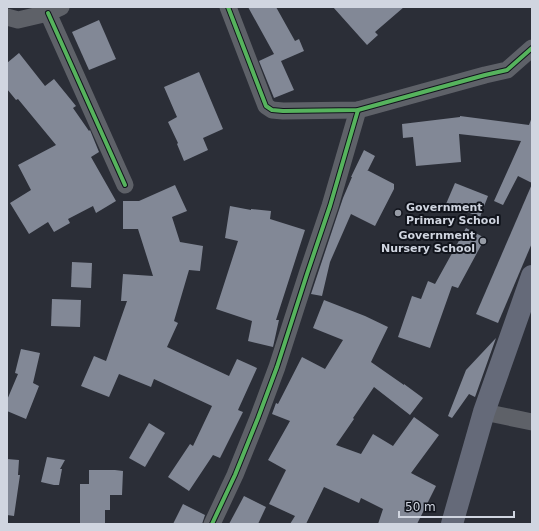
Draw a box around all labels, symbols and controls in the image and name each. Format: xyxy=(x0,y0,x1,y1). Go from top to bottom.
place label: Government Primary School xyxy=(406,201,500,227)
marker: Government Primary School xyxy=(393,208,403,218)
place label: Government Nursery School xyxy=(381,229,475,255)
marker: Government Nursery School xyxy=(478,236,488,246)
scale bar xyxy=(399,493,514,519)
text: 50 m xyxy=(405,500,436,514)

